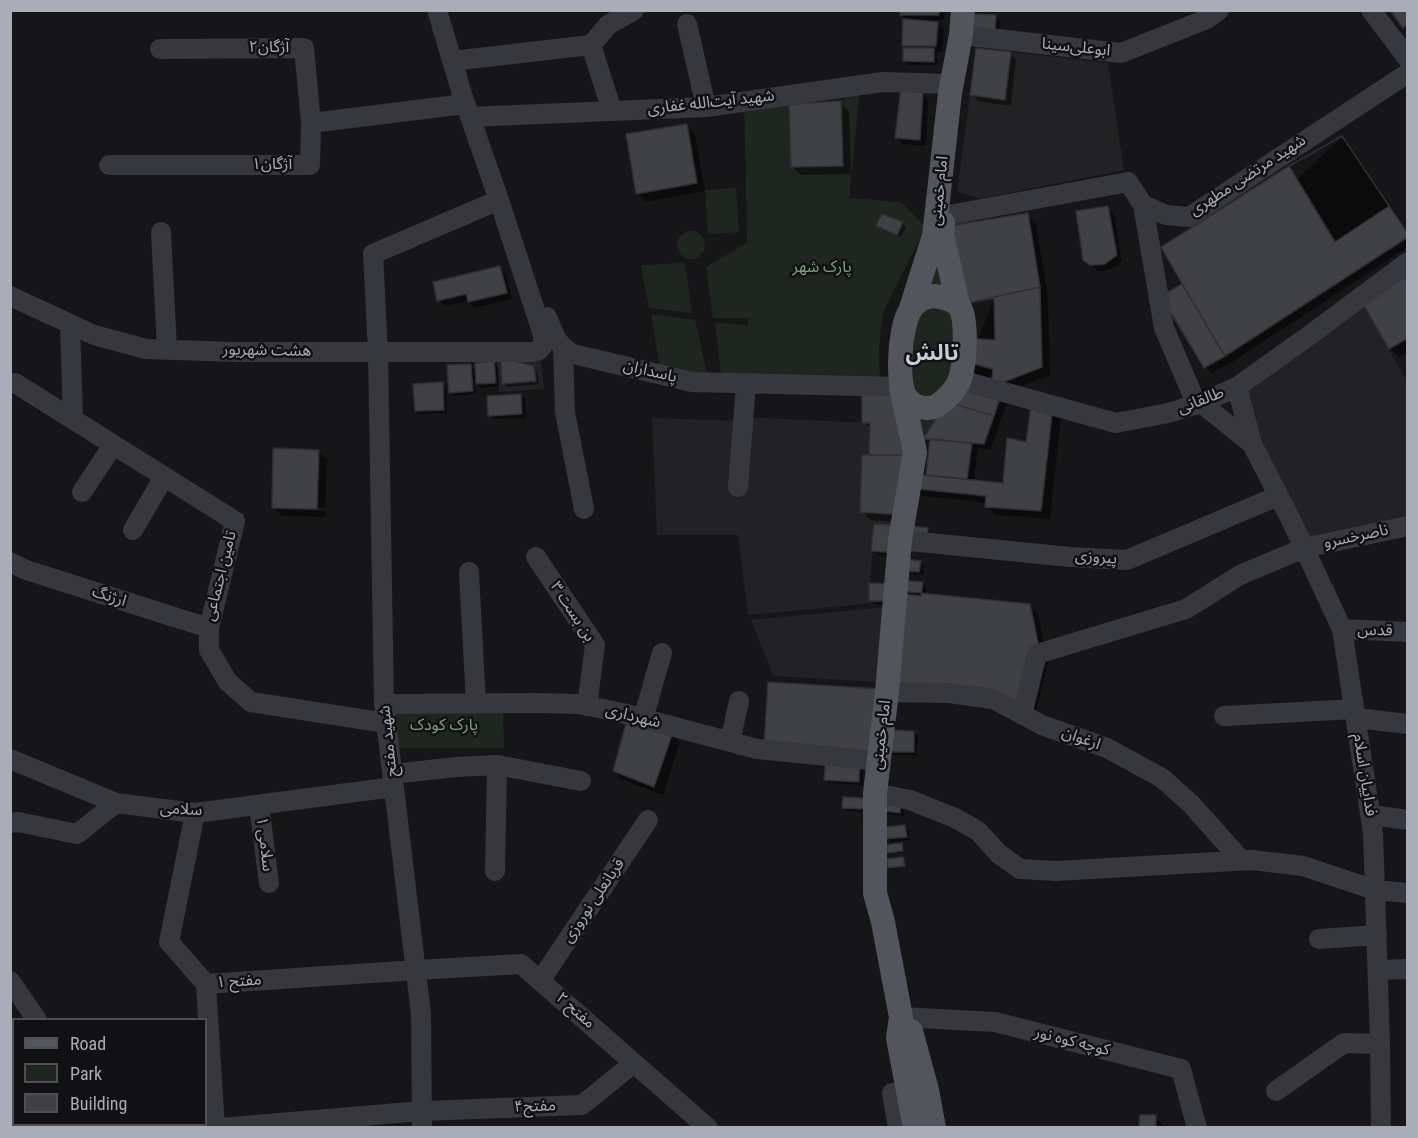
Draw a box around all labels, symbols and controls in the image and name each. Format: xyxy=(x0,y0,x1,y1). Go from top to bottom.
street label: ابوعلی‌سینا xyxy=(1041,35,1111,61)
street label: ۲آژگان xyxy=(249,38,289,58)
street label: شهید آیت‌الله غفاری xyxy=(646,87,776,119)
street label: شهید مرتضی مطهری xyxy=(1186,131,1310,221)
street label: ۱آژگان xyxy=(252,155,292,175)
street label: امام خمینی xyxy=(927,155,953,227)
park label: پارک شهر xyxy=(792,258,852,278)
street label: هشت شهریور xyxy=(223,341,311,361)
district label: تالش xyxy=(905,341,959,367)
street label: پاسداران xyxy=(621,357,679,387)
street label: طالقانی xyxy=(1175,383,1227,419)
street label: ناصرخسرو xyxy=(1322,521,1390,553)
street label: تامین اجتماعی xyxy=(201,529,241,623)
street label: پیروزی xyxy=(1074,547,1118,569)
street label: بن بست ۳ xyxy=(545,578,599,646)
street label: ارژنگ xyxy=(89,582,129,612)
street label: قدس xyxy=(1357,621,1393,641)
street label: امام خمینی xyxy=(868,699,896,771)
street label: شهرداری xyxy=(604,701,662,733)
street label: شهید مفتح xyxy=(376,704,402,778)
park label: پارک کودک xyxy=(410,716,478,736)
street label: ارغوان xyxy=(1059,723,1103,755)
street label: فداییان اسلام xyxy=(1348,732,1380,818)
street label: سلامی xyxy=(159,799,203,821)
street label: سلامی ۱ xyxy=(251,815,277,873)
street label: قربانعلی نوروزی xyxy=(559,855,629,947)
street label: مفتح ۱ xyxy=(216,971,262,993)
street label: مفتح ۲ xyxy=(552,989,598,1033)
legend xyxy=(12,1018,207,1126)
street label: کوچه کوه نور xyxy=(1032,1023,1112,1061)
text: Road xyxy=(70,1033,106,1054)
text: Park xyxy=(70,1063,102,1084)
text: Building xyxy=(70,1093,127,1114)
street label: مفتح۴ xyxy=(514,1097,556,1117)

